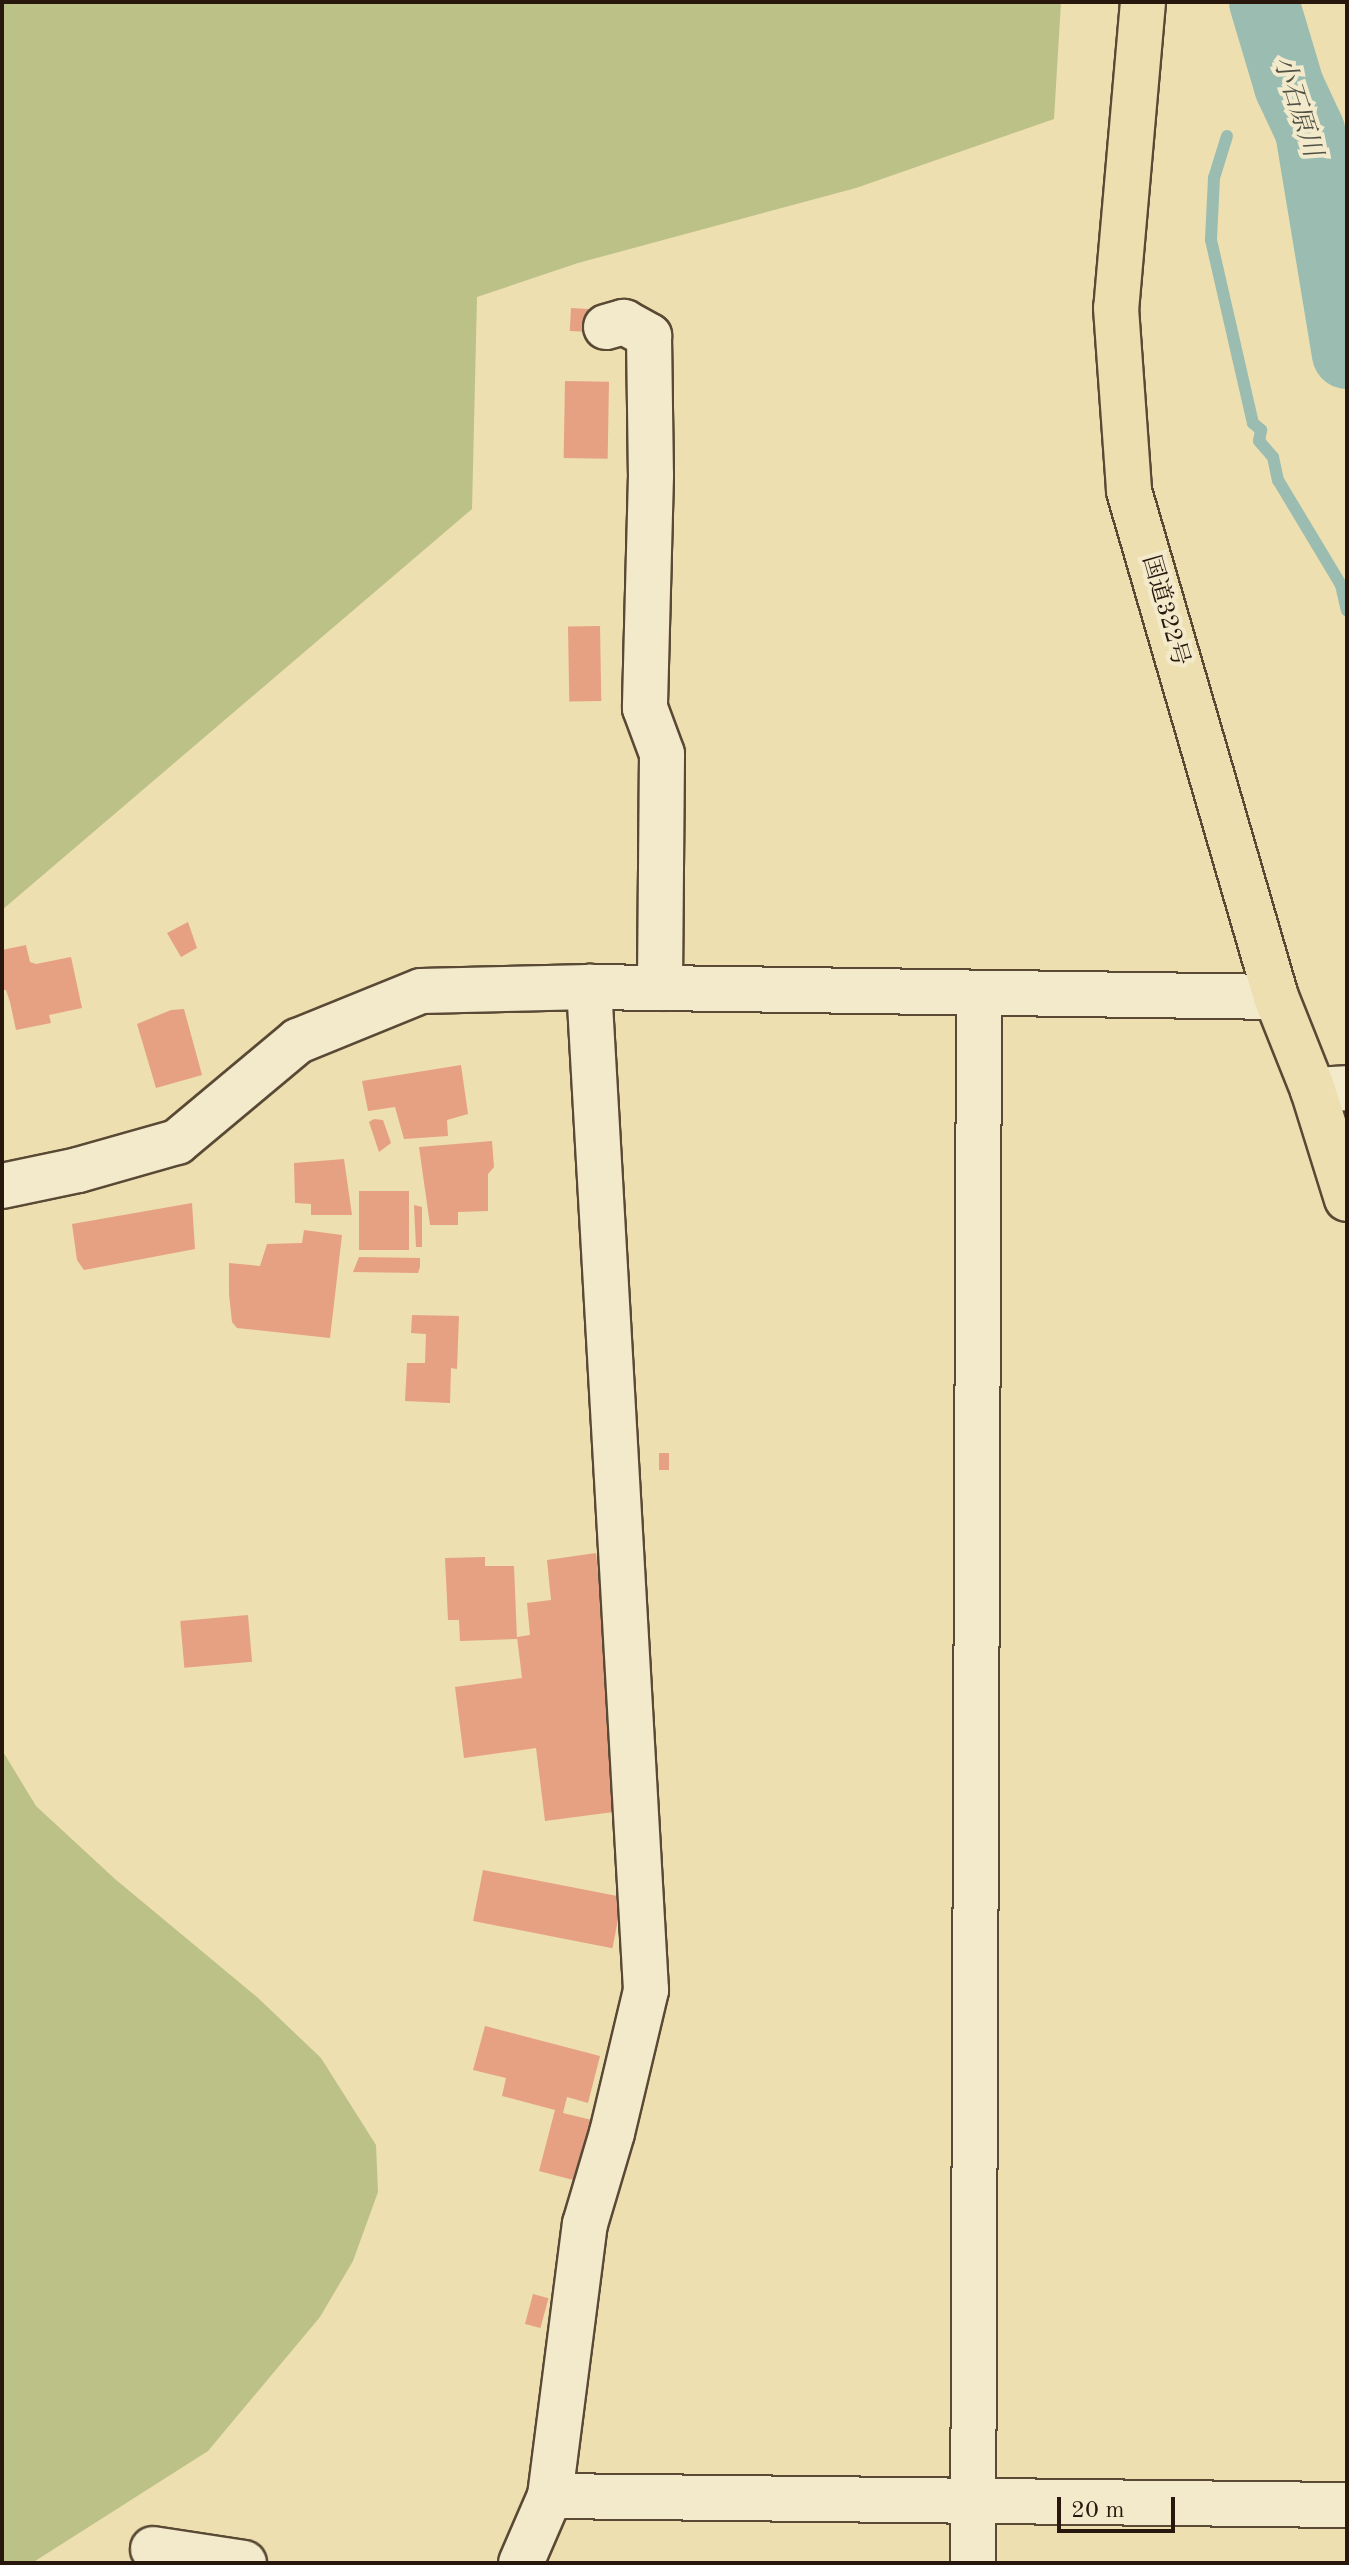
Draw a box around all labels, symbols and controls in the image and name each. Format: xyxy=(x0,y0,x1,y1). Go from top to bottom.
water label: 小石原川 xyxy=(1265,53,1327,161)
street label: 国道322号 xyxy=(1134,552,1194,670)
scale bar xyxy=(1061,2481,1179,2531)
text: 20 m xyxy=(1071,2499,1125,2523)

